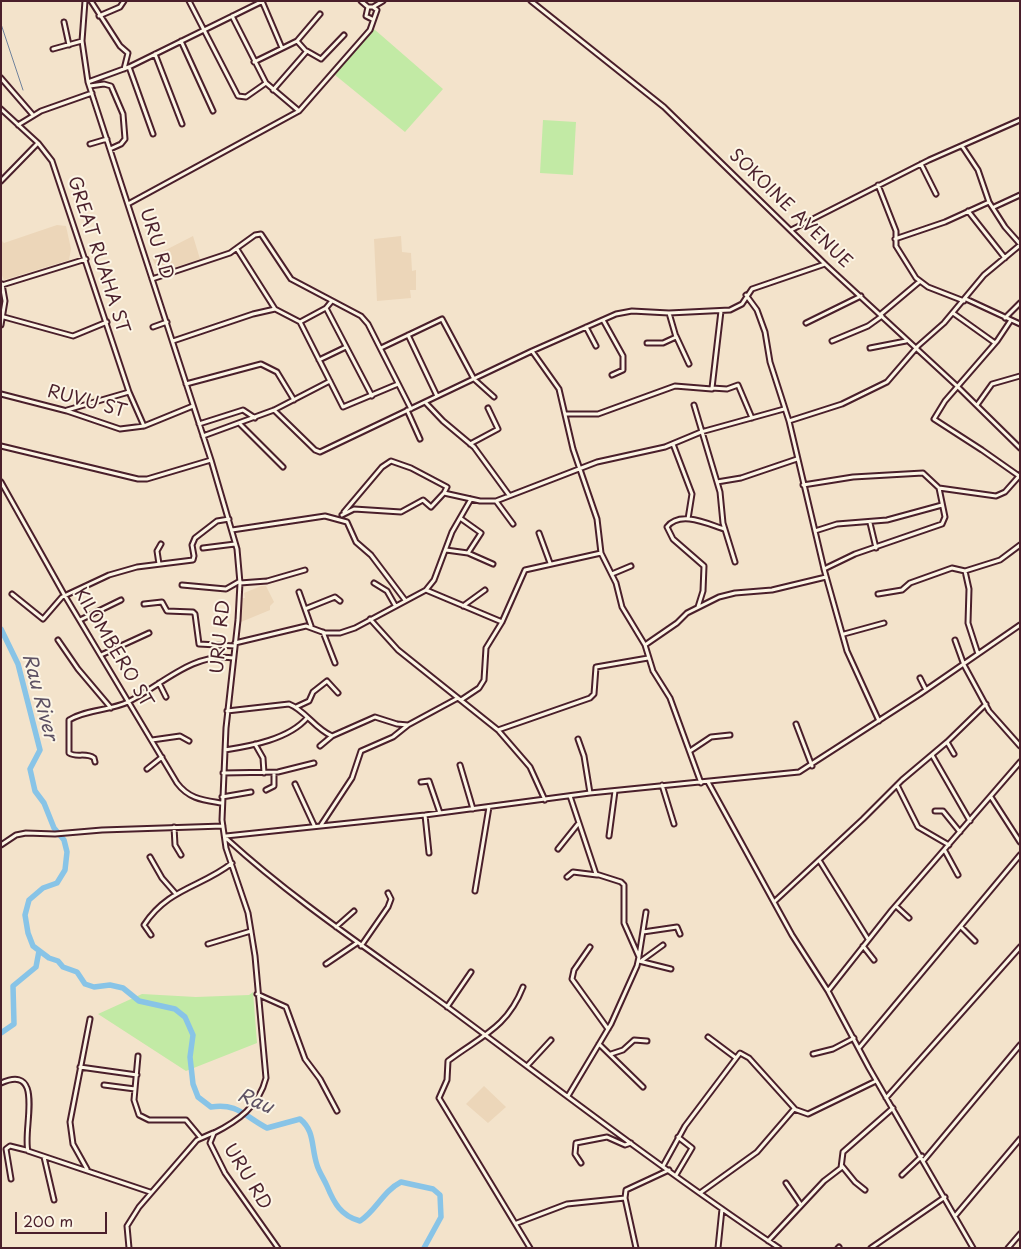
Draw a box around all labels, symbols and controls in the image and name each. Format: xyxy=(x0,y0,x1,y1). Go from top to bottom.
street label: SOKOINE AVENUE xyxy=(724,145,856,273)
street label: GREAT RUAHA ST xyxy=(62,174,134,336)
street label: URU RD xyxy=(134,206,178,282)
street label: RUVU ST xyxy=(45,381,129,423)
street label: KILOMBERO ST xyxy=(69,584,157,712)
street label: URU RD xyxy=(207,599,235,675)
water label: Rau River xyxy=(16,651,62,743)
water label: Rau xyxy=(234,1084,276,1120)
street label: URU RD xyxy=(218,1140,276,1214)
scale bar xyxy=(18,1202,110,1234)
text: 200 m xyxy=(23,1209,73,1232)

